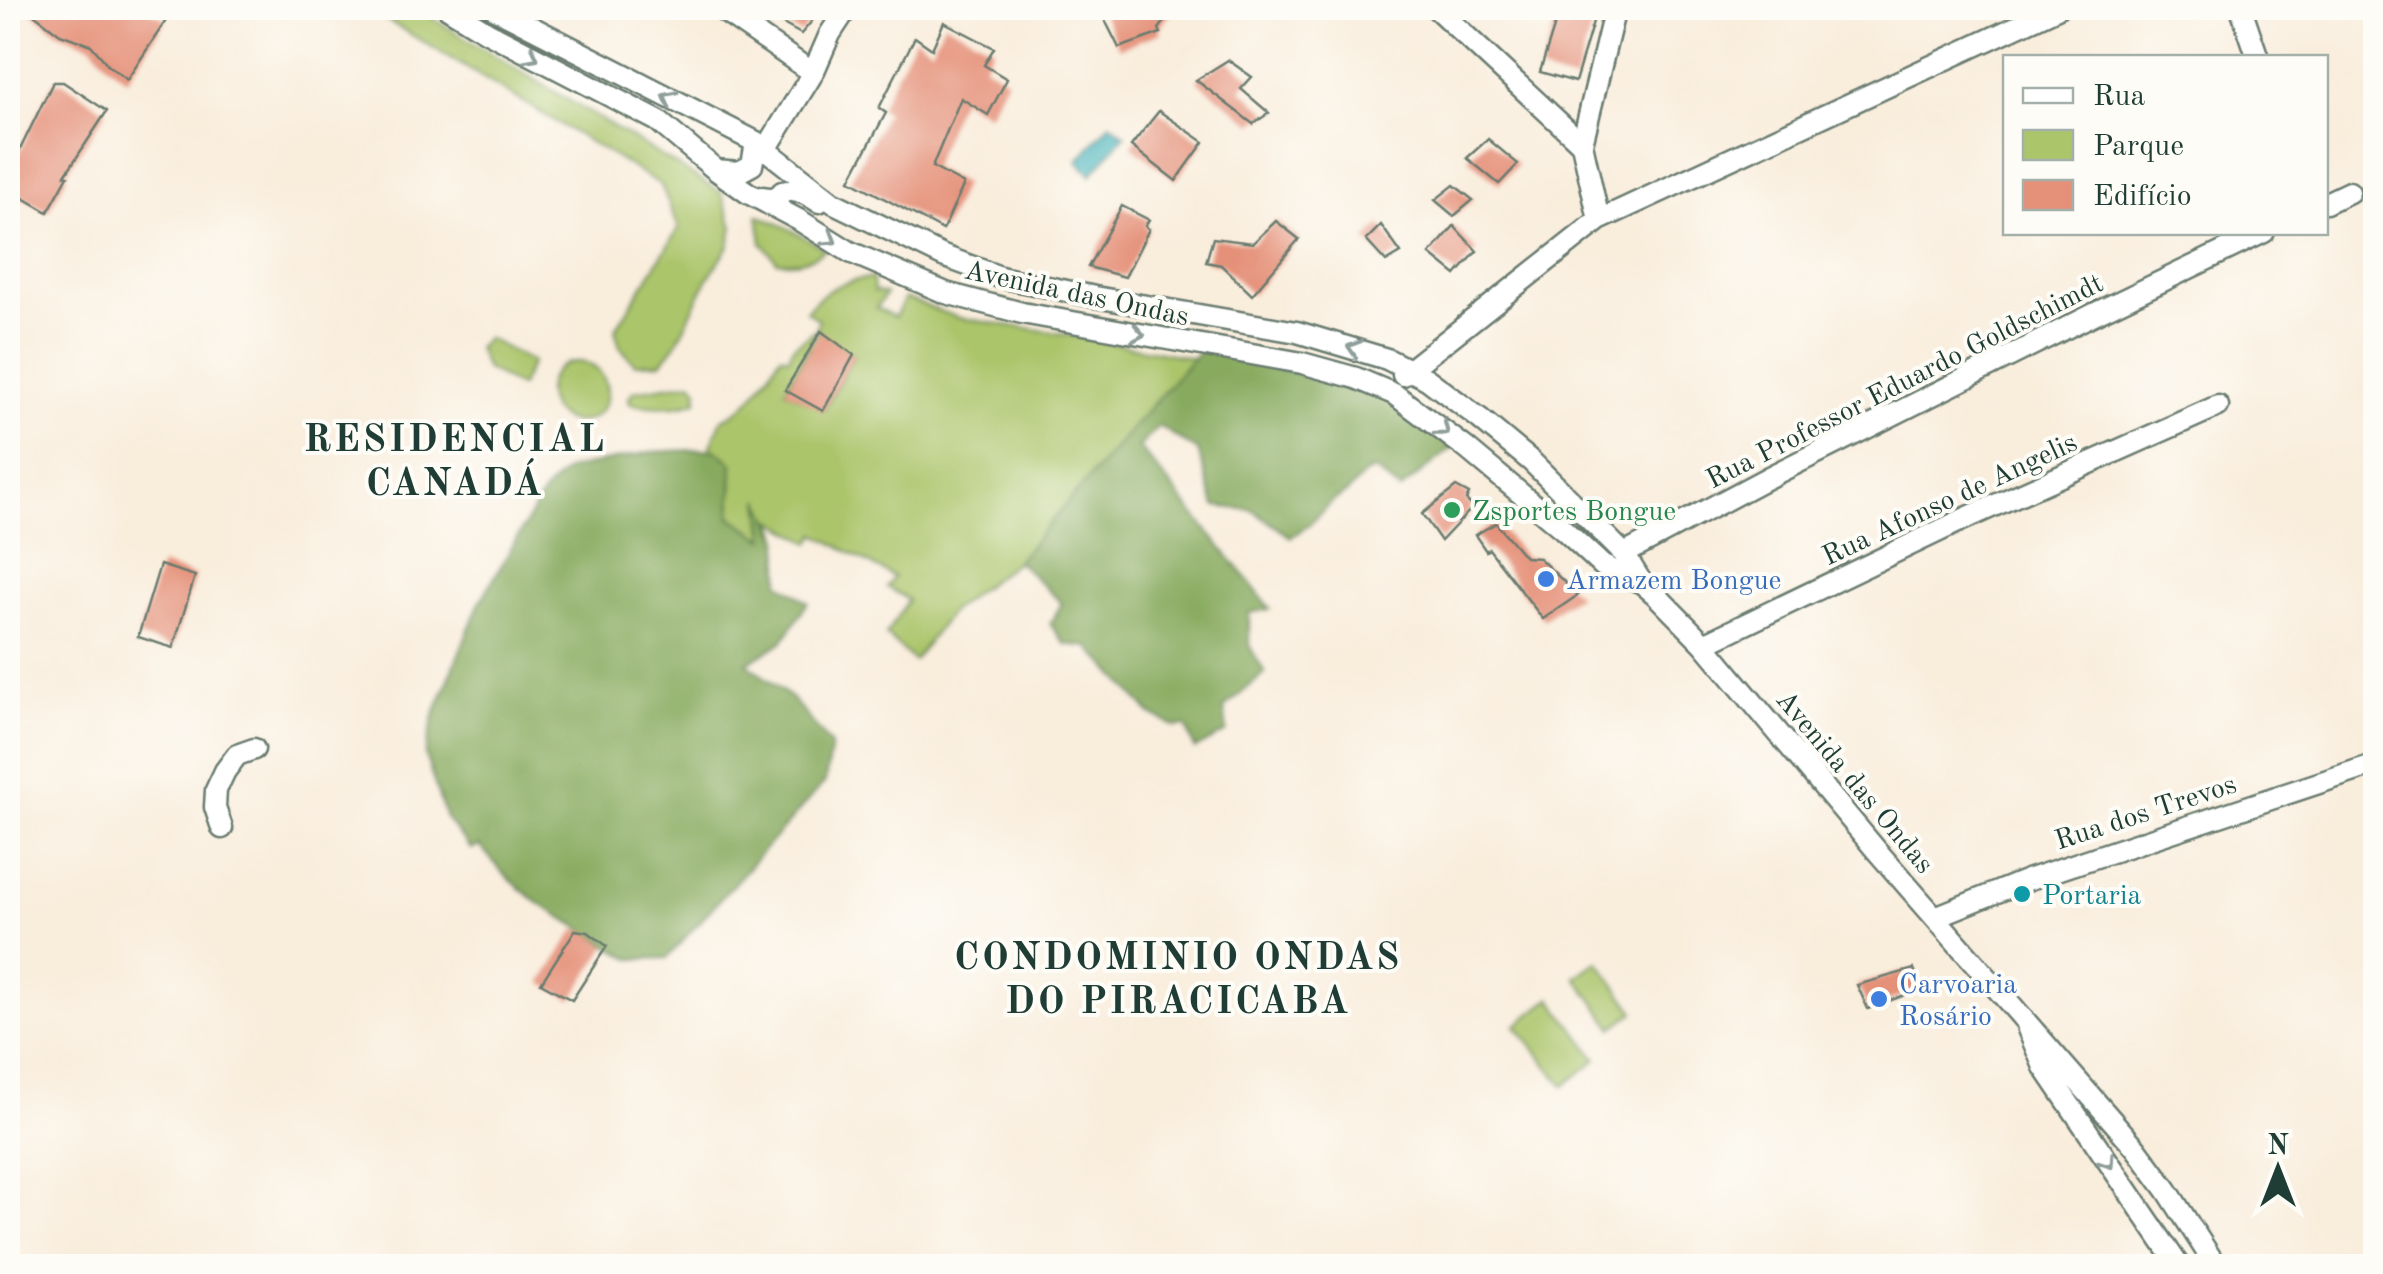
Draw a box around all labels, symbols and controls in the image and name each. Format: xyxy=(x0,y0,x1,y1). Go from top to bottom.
one-way arrow xyxy=(522,44,540,63)
legend xyxy=(2003,55,2328,235)
text: Rua xyxy=(2093,82,2146,112)
one-way arrow xyxy=(661,91,679,110)
text: Parque xyxy=(2093,132,2184,162)
text: Edifício xyxy=(2093,182,2192,212)
one-way arrow xyxy=(819,227,837,246)
street label: Avenida das Ondas xyxy=(962,257,1191,332)
street label: Rua Professor Eduardo Goldschimdt xyxy=(1702,270,2108,495)
one-way arrow xyxy=(1130,323,1146,344)
one-way arrow xyxy=(1347,339,1364,360)
one-way arrow xyxy=(1432,419,1450,436)
district label: RESIDENCIAL CANADÁ xyxy=(304,422,606,504)
street label: Rua Afonso de Angelis xyxy=(1819,429,2082,572)
marker: Zsportes Bongue xyxy=(1441,499,1463,521)
place label: Zsportes Bongue xyxy=(1472,499,1676,527)
marker: Armazem Bongue xyxy=(1535,568,1557,590)
place label: Armazem Bongue xyxy=(1566,568,1782,596)
street label: Avenida das Ondas xyxy=(1769,686,1938,880)
street label: Rua dos Trevos xyxy=(2052,771,2240,856)
marker: Portaria xyxy=(2011,883,2033,905)
place label: Portaria xyxy=(2042,883,2142,911)
district label: CONDOMINIO ONDAS DO PIRACICABA xyxy=(954,940,1402,1022)
place label: Carvoaria Rosário xyxy=(1899,972,2017,1032)
marker: Carvoaria Rosário xyxy=(1868,988,1890,1010)
north arrow xyxy=(2228,1119,2328,1219)
text: N xyxy=(2267,1133,2289,1161)
one-way arrow xyxy=(2095,1151,2114,1169)

